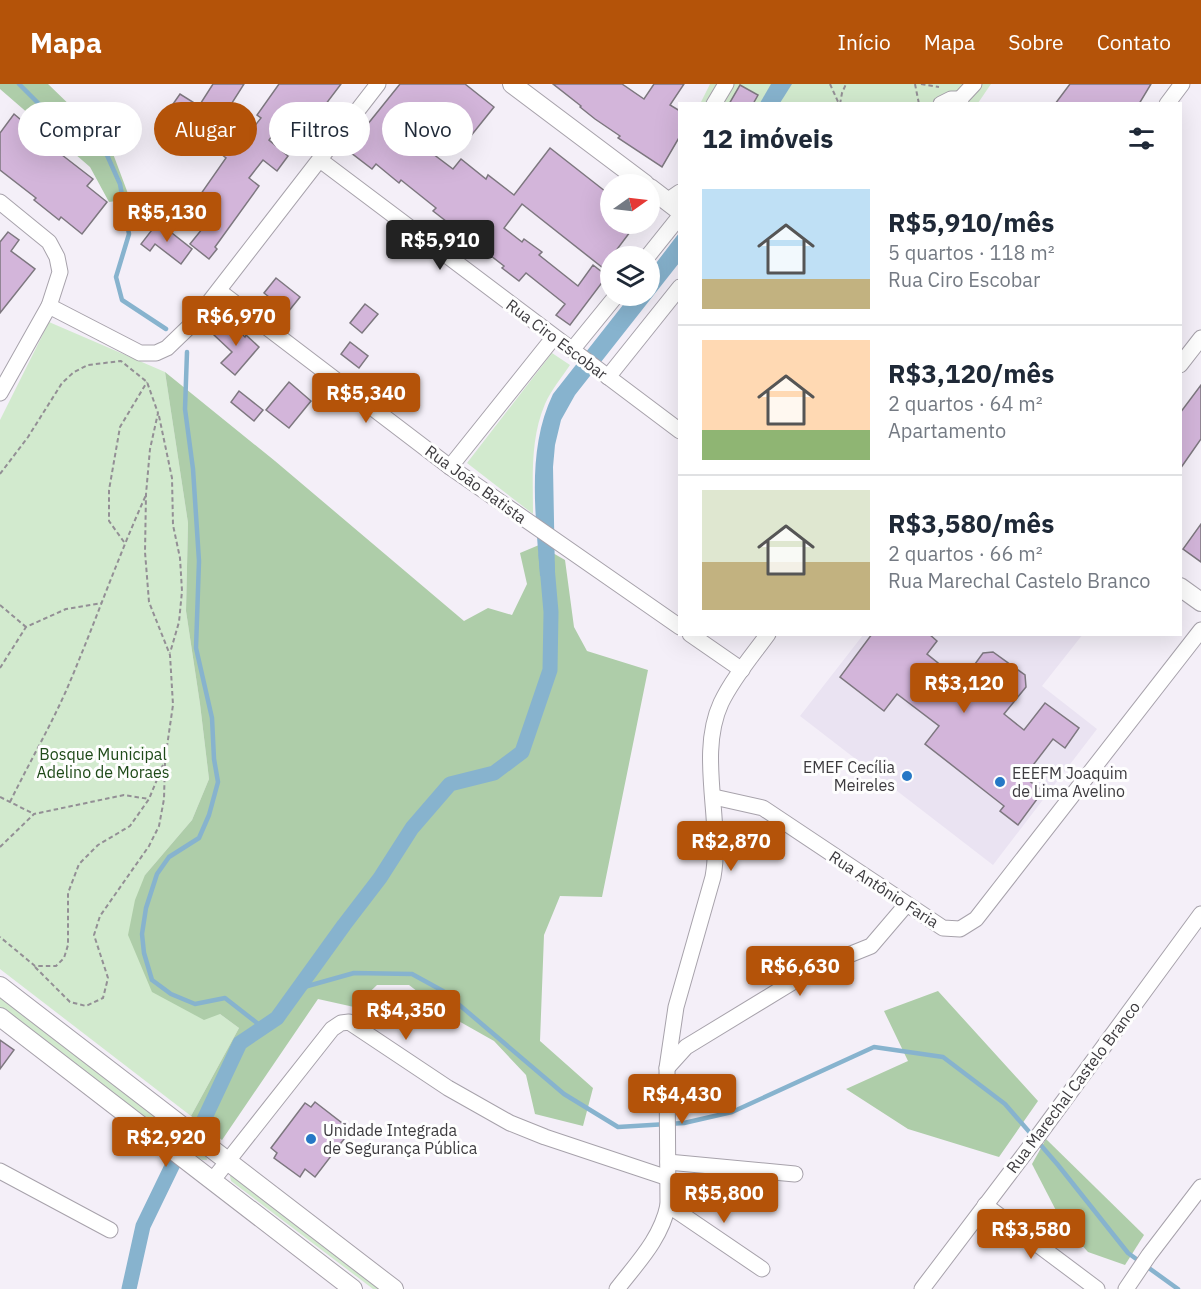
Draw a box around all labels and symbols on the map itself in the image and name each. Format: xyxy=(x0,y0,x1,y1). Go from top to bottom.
north arrow xyxy=(600,174,660,234)
pin: R$5,130 xyxy=(112,192,222,243)
pin: R$5,910 xyxy=(385,220,495,271)
street label: Rua Ciro Escobar xyxy=(502,294,612,384)
pin: R$6,970 xyxy=(181,296,291,347)
pin: R$5,340 xyxy=(311,373,421,424)
street label: Rua João Batista xyxy=(421,440,531,528)
pin: R$3,120 xyxy=(909,663,1019,714)
park label: Bosque Municipal Adelino de Moraes xyxy=(36,744,170,782)
place label: EMEF Cecília Meireles xyxy=(803,757,895,795)
place label: EEEFM Joaquim de Lima Avelino xyxy=(1012,763,1128,801)
marker: EMEF Cecília Meireles xyxy=(900,769,914,783)
marker: EEEFM Joaquim de Lima Avelino xyxy=(993,775,1007,789)
pin: R$2,870 xyxy=(676,821,786,872)
street label: Rua Antônio Faria xyxy=(825,846,943,932)
pin: R$6,630 xyxy=(745,946,855,997)
pin: R$4,350 xyxy=(351,990,461,1041)
street label: Rua Marechal Castelo Branco xyxy=(1002,997,1144,1177)
pin: R$4,430 xyxy=(627,1074,737,1125)
pin: R$2,920 xyxy=(111,1117,221,1168)
place label: Unidade Integrada de Segurança Pública xyxy=(323,1120,478,1158)
marker: Unidade Integrada de Segurança Pública xyxy=(304,1132,318,1146)
pin: R$5,800 xyxy=(669,1173,779,1224)
pin: R$3,580 xyxy=(976,1209,1086,1260)

